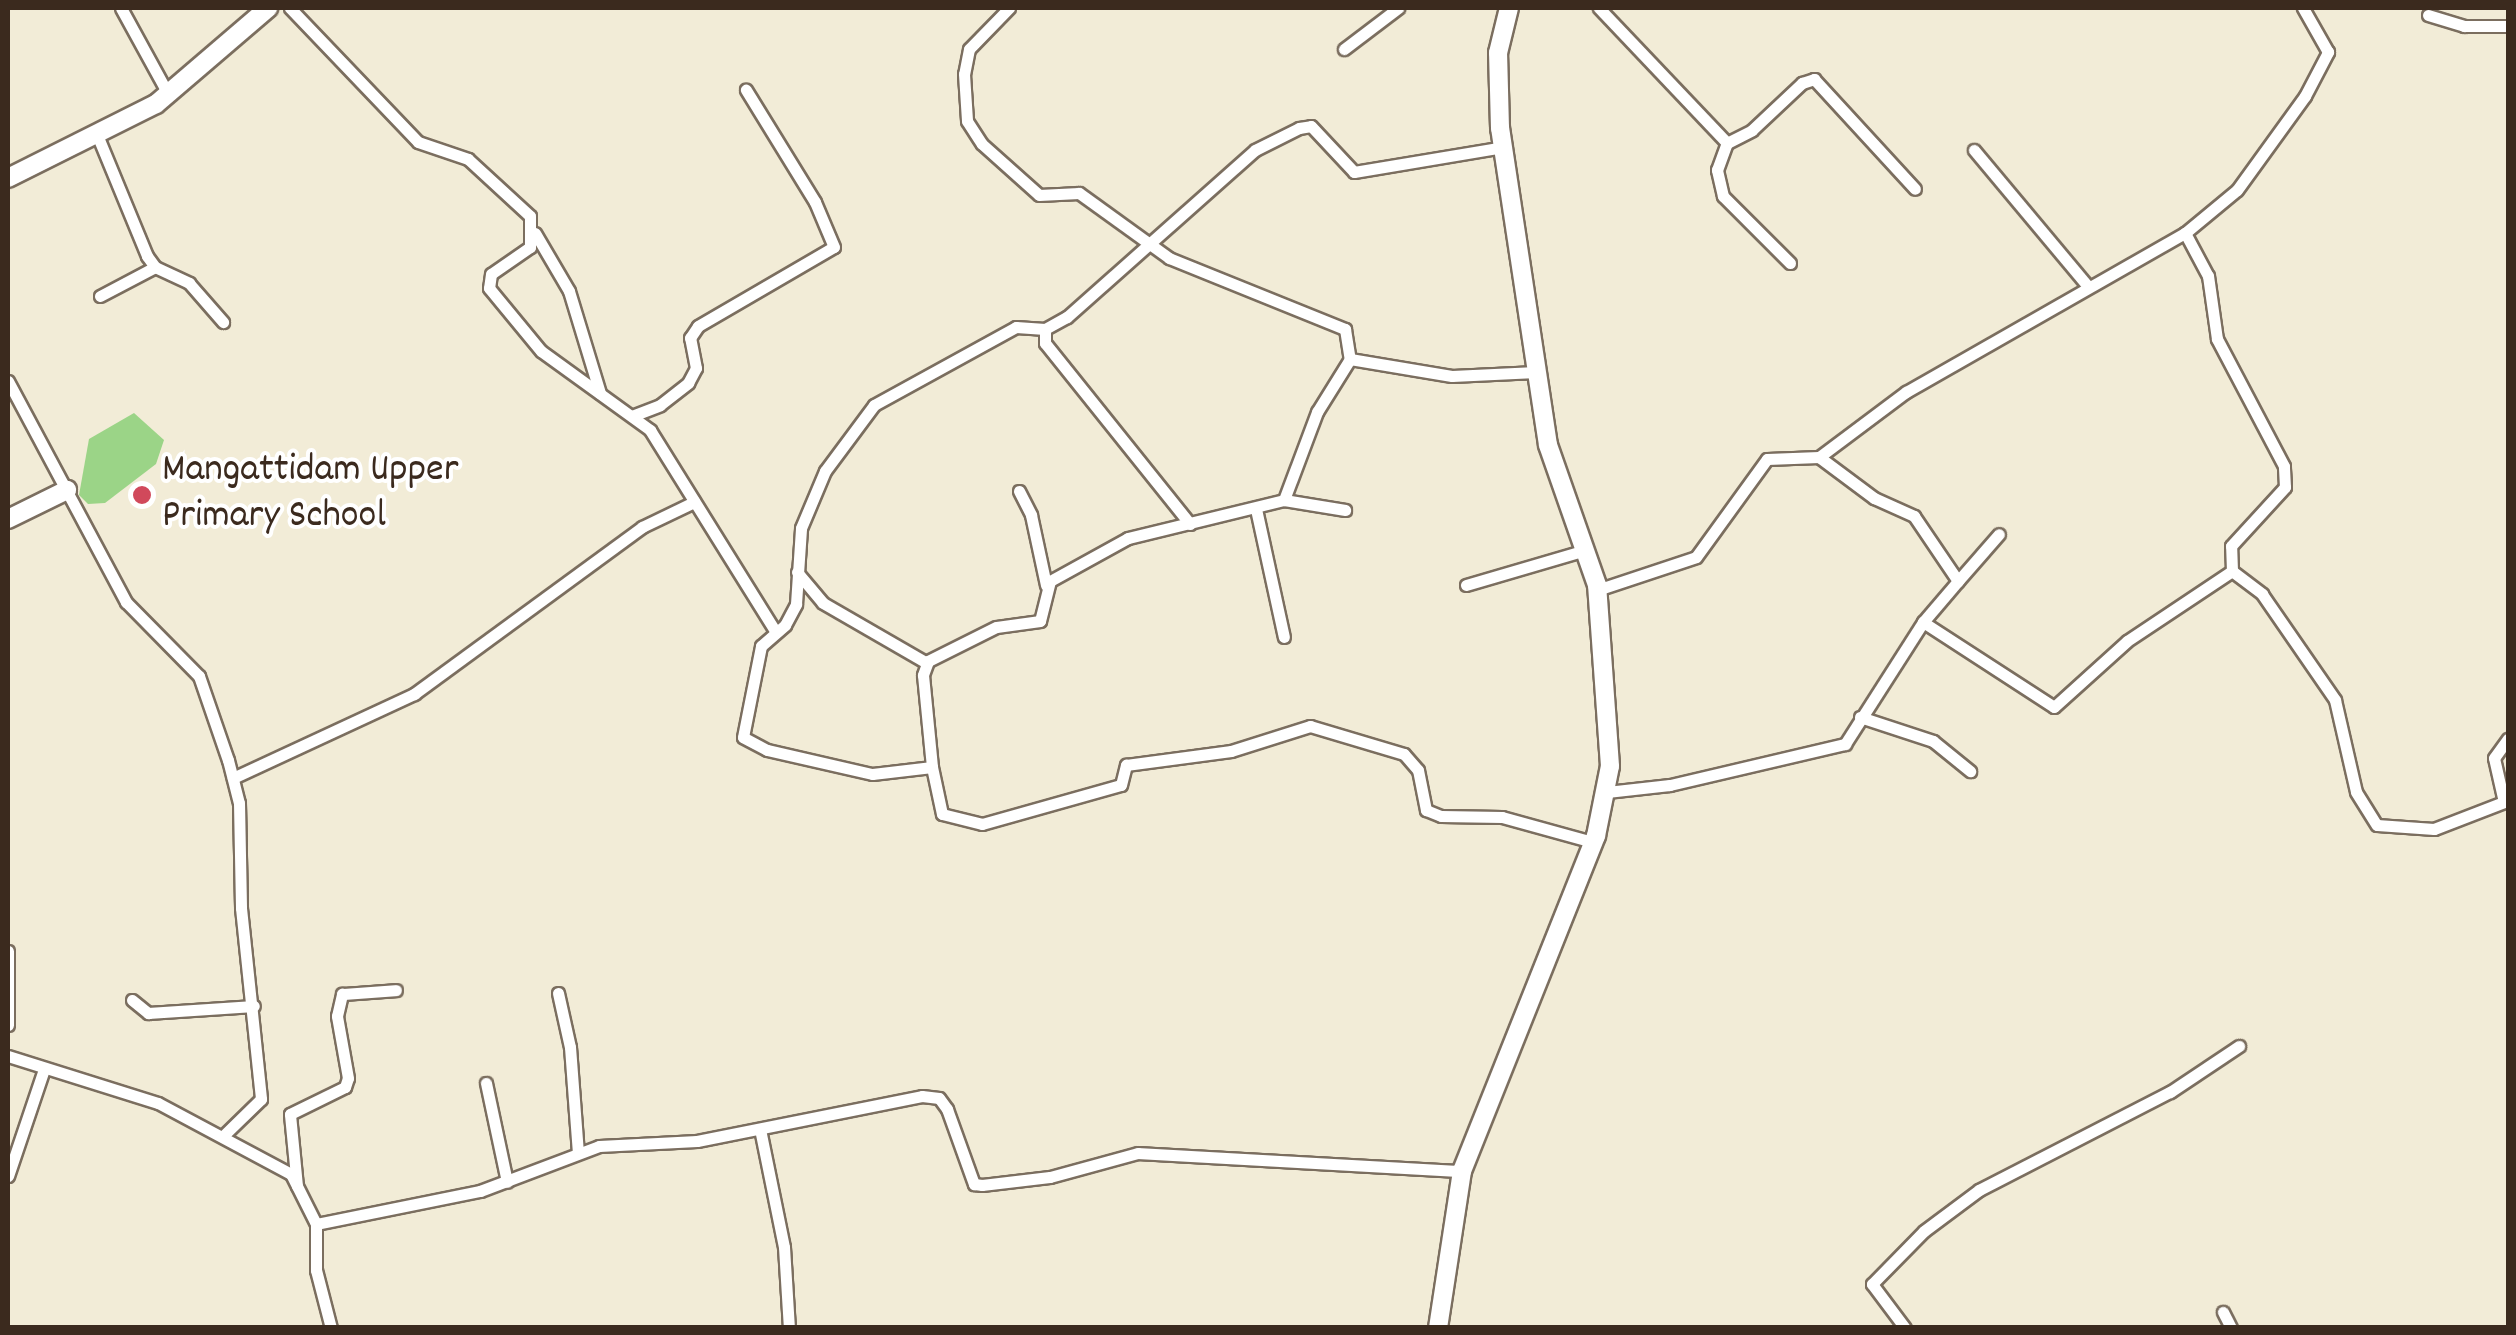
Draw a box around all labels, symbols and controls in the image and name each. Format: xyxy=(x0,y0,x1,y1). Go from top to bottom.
place label: Mangattidam Upper Primary School xyxy=(162,448,459,542)
marker: Mangattidam Upper Primary School xyxy=(131,484,153,506)

